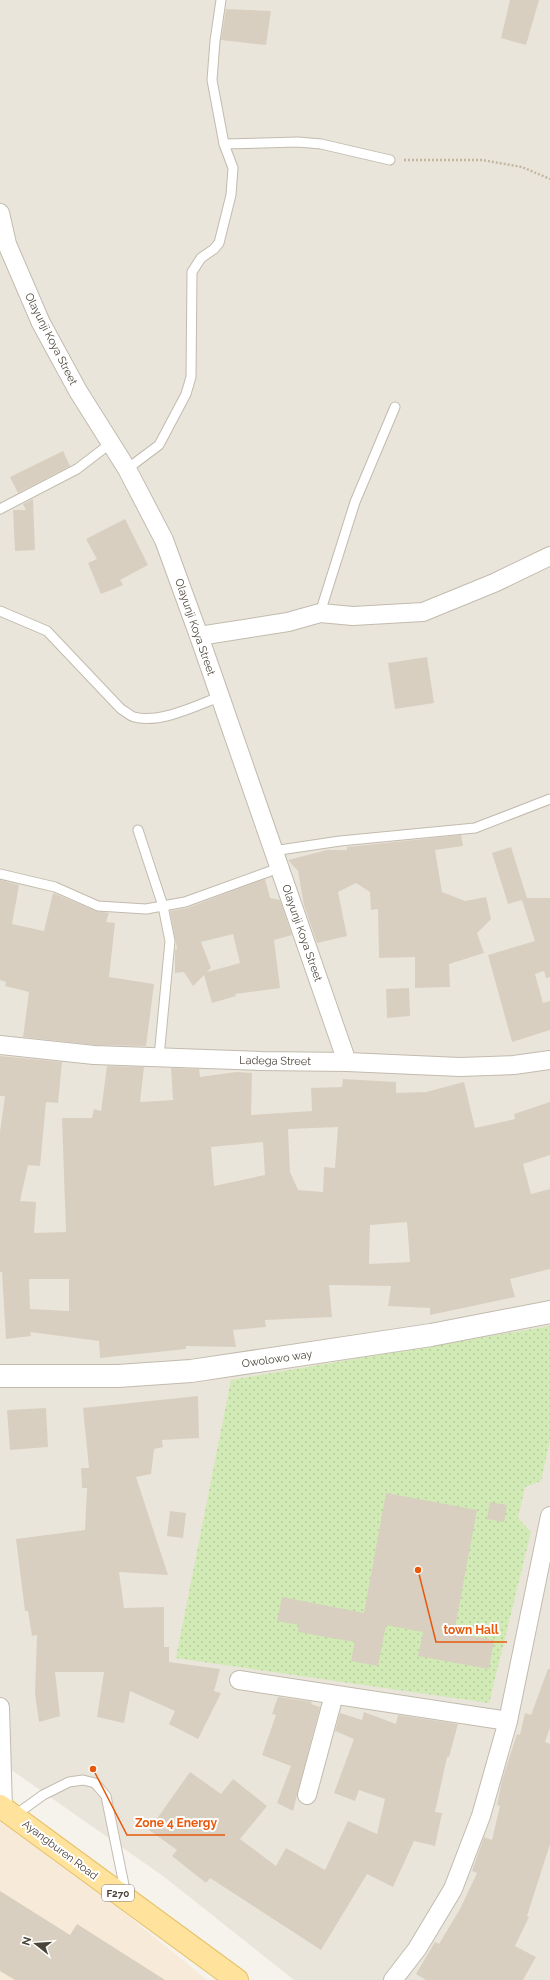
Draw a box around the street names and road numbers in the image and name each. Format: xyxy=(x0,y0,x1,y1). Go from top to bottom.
street label: Olayunji Koya Street xyxy=(22,291,80,388)
street label: Olayunji Koya Street xyxy=(172,577,218,678)
street label: Olayunji Koya Street xyxy=(279,883,325,984)
street label: Ladega Street xyxy=(239,1054,311,1068)
street label: Owolowo way xyxy=(241,1348,313,1370)
street label: Ayangburen Road xyxy=(20,1817,100,1883)
road number: F270 xyxy=(102,1885,134,1901)

